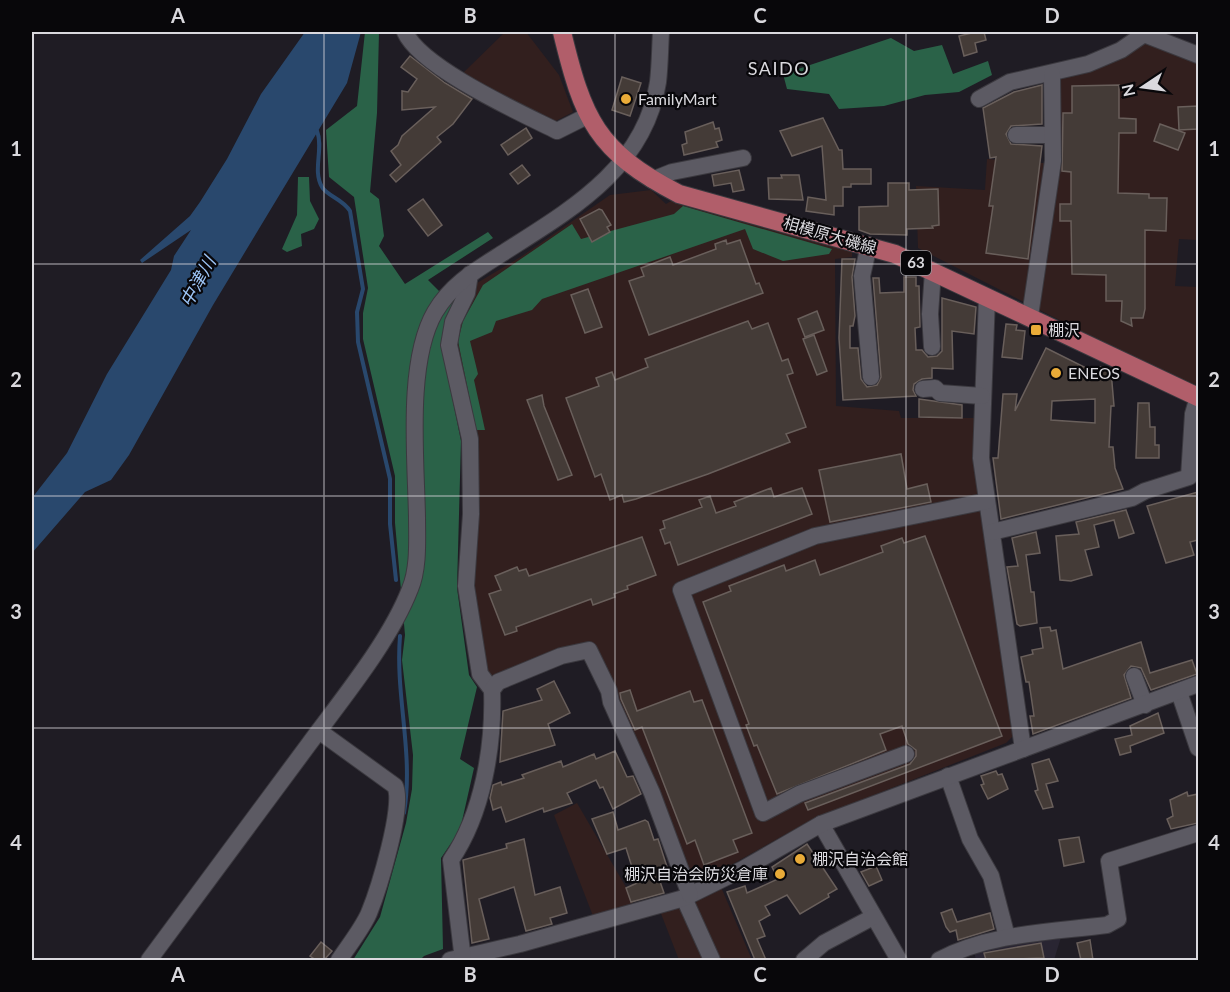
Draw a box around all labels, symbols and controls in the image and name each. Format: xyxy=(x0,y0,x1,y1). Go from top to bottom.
text: A xyxy=(170,3,185,27)
text: B xyxy=(463,3,477,27)
text: C xyxy=(753,3,767,27)
text: D xyxy=(1044,3,1060,27)
district label: SAIDO xyxy=(748,57,810,79)
north arrow xyxy=(1113,57,1173,117)
text: N xyxy=(1117,82,1139,99)
place label: FamilyMart xyxy=(638,89,717,108)
marker: FamilyMart xyxy=(619,92,633,106)
text: 1 xyxy=(10,136,22,160)
text: 1 xyxy=(1208,136,1220,160)
street label: 相模原大磯線 xyxy=(781,212,879,257)
water label: 中津川 xyxy=(174,251,221,310)
road number: 63 xyxy=(901,251,931,275)
place label: 棚沢 xyxy=(1048,320,1080,339)
marker: 棚沢 xyxy=(1029,323,1043,337)
place label: ENEOS xyxy=(1068,363,1120,382)
marker: ENEOS xyxy=(1049,366,1063,380)
text: 2 xyxy=(10,367,22,391)
text: 2 xyxy=(1208,367,1220,391)
text: 3 xyxy=(10,599,22,623)
text: 3 xyxy=(1208,599,1220,623)
text: 4 xyxy=(10,830,22,854)
text: 4 xyxy=(1208,830,1220,854)
place label: 棚沢自治会館 xyxy=(812,849,908,868)
marker: 棚沢自治会館 xyxy=(793,852,807,866)
place label: 棚沢自治会防災倉庫 xyxy=(624,864,768,883)
marker: 棚沢自治会防災倉庫 xyxy=(773,867,787,881)
text: A xyxy=(170,962,185,986)
text: B xyxy=(463,962,477,986)
text: C xyxy=(753,962,767,986)
text: D xyxy=(1044,962,1060,986)

